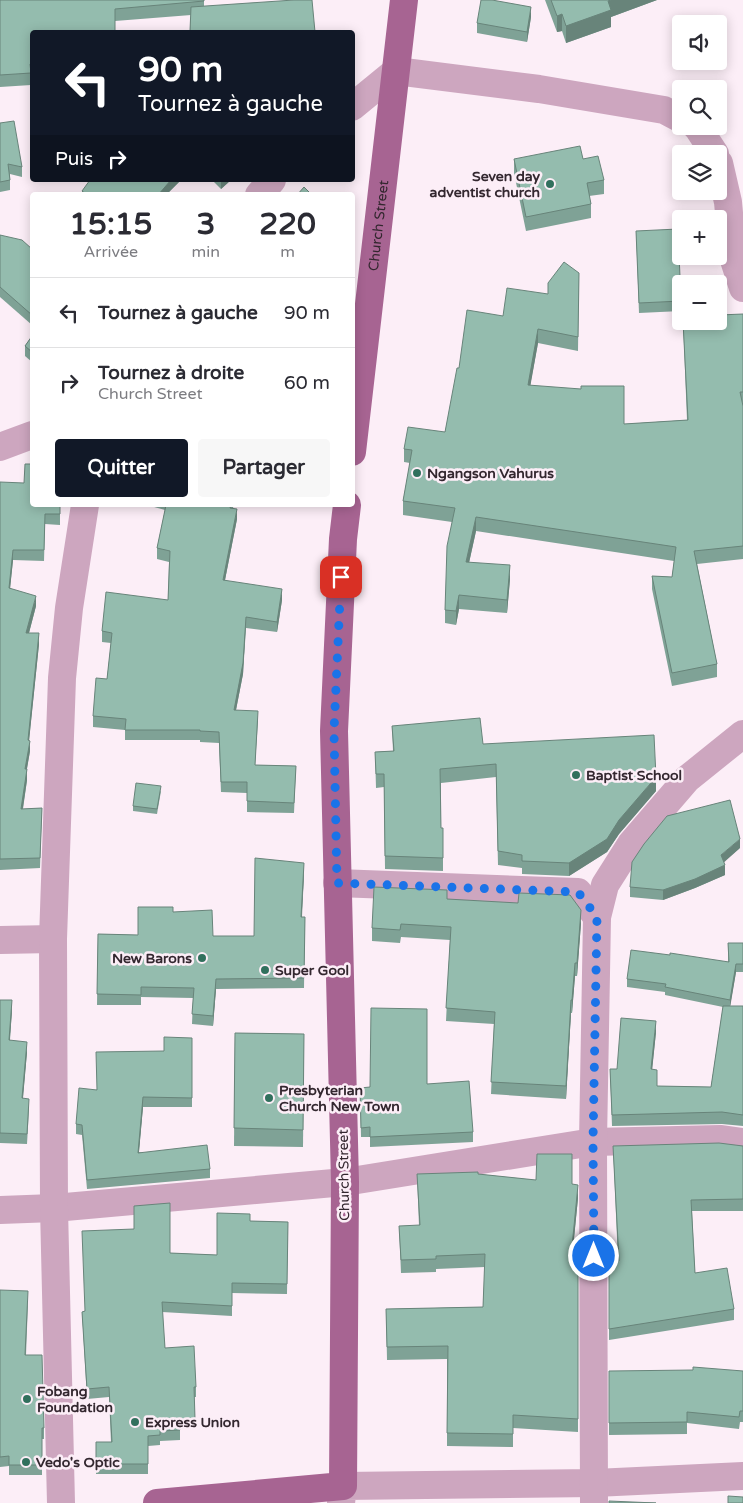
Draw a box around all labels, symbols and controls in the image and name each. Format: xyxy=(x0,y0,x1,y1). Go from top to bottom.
map controls xyxy=(672,15,727,330)
button: sound xyxy=(672,15,727,70)
text: 90 m xyxy=(138,49,223,91)
icon: left xyxy=(55,50,120,115)
button: search xyxy=(672,80,727,135)
text: Tournez à gauche xyxy=(138,91,323,117)
icon: right xyxy=(103,145,131,173)
button: layers xyxy=(672,145,727,200)
text: Puis xyxy=(55,148,93,170)
place label: Seven day adventist church xyxy=(430,168,540,201)
street label: Church Street xyxy=(364,178,392,272)
marker: Seven day adventist church xyxy=(544,178,556,190)
text: 15:15 xyxy=(69,206,152,243)
text: 3 xyxy=(196,206,215,243)
text: 220 xyxy=(259,206,316,243)
button: + xyxy=(672,210,727,265)
text: Arrivée xyxy=(84,242,138,262)
text: min xyxy=(192,242,220,262)
text: m xyxy=(280,242,295,262)
button: − xyxy=(672,275,727,330)
icon: left xyxy=(55,299,83,327)
text: Tournez à gauche xyxy=(98,302,258,324)
text: 90 m xyxy=(284,302,330,324)
text: Tournez à droite xyxy=(98,362,244,384)
icon: right xyxy=(55,369,83,397)
text: 60 m xyxy=(284,372,330,394)
text: Church Street xyxy=(98,384,203,404)
button: Quitter xyxy=(55,439,188,497)
button: Partager xyxy=(198,439,330,497)
place label: Ngangson Vahurus xyxy=(427,465,554,482)
marker: Ngangson Vahurus xyxy=(411,467,423,479)
pin xyxy=(320,556,362,598)
icon: arrive xyxy=(327,563,355,591)
place label: Baptist School xyxy=(586,767,682,784)
marker: Baptist School xyxy=(570,769,582,781)
place label: New Barons xyxy=(112,950,192,967)
marker: New Barons xyxy=(196,952,208,964)
place label: Super Gool xyxy=(275,962,349,979)
marker: Super Gool xyxy=(259,964,271,976)
place label: Presbyterian Church New Town xyxy=(279,1082,400,1115)
marker: Presbyterian Church New Town xyxy=(263,1092,275,1104)
street label: Church Street xyxy=(335,1128,353,1221)
position arrow xyxy=(567,1229,619,1281)
place label: Fobang Foundation xyxy=(37,1383,113,1416)
marker: Fobang Foundation xyxy=(21,1393,33,1405)
place label: Express Union xyxy=(145,1414,240,1431)
marker: Express Union xyxy=(129,1416,141,1428)
place label: Vedo's Optic xyxy=(36,1454,120,1471)
marker: Vedo's Optic xyxy=(20,1456,32,1468)

